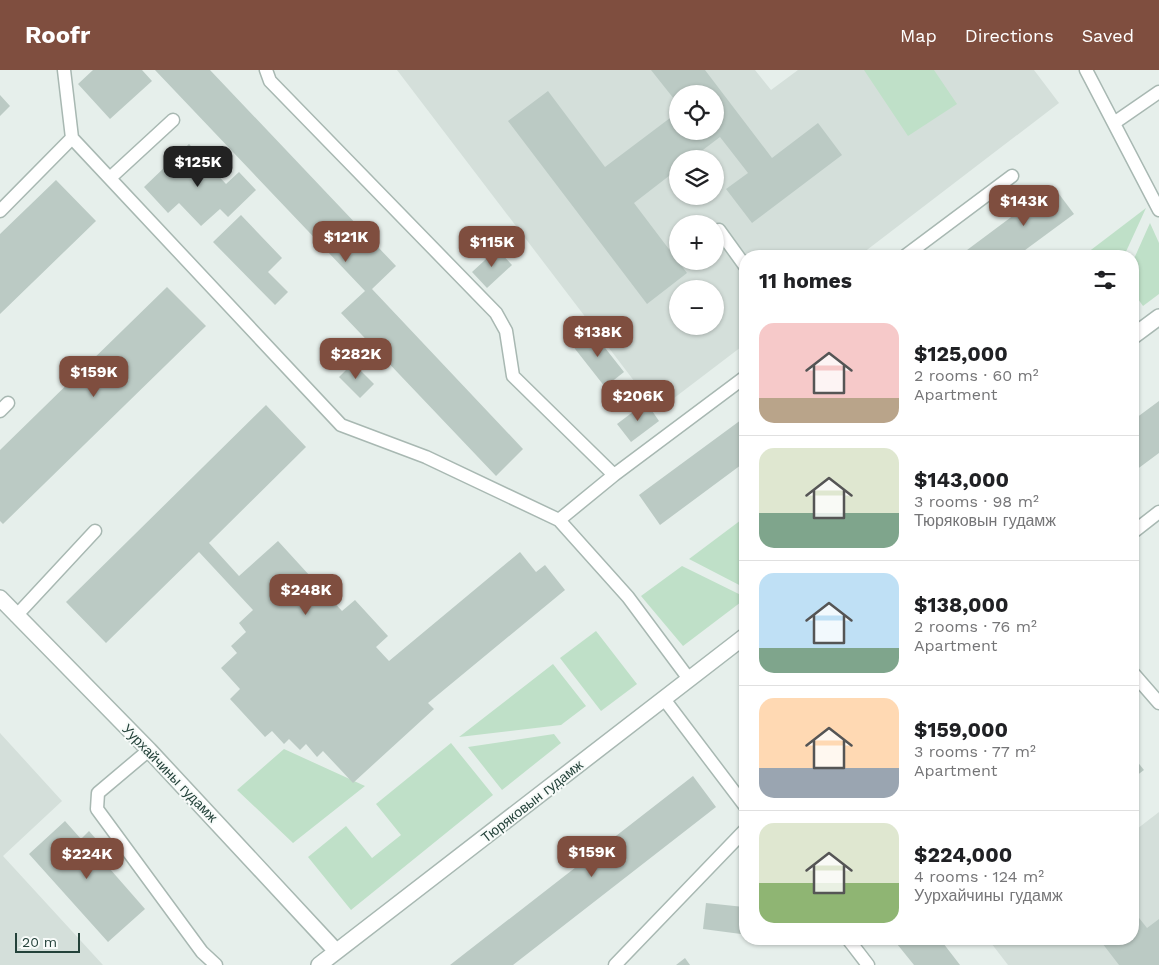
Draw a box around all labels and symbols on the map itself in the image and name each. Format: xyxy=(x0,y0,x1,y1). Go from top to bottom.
pin: $125K xyxy=(163,146,233,188)
pin: $143K xyxy=(989,184,1059,227)
pin: $121K xyxy=(311,220,381,263)
pin: $115K xyxy=(457,226,527,268)
pin: $138K xyxy=(563,316,633,358)
pin: $282K xyxy=(321,338,391,380)
pin: $159K xyxy=(59,356,129,398)
pin: $206K xyxy=(603,380,673,422)
pin: $248K xyxy=(271,574,341,616)
street label: Уурхайчины гудамж xyxy=(119,721,221,826)
street label: Тюряковын гудамж xyxy=(478,756,586,846)
pin: $159K xyxy=(557,836,627,878)
pin: $224K xyxy=(52,838,122,880)
scale bar xyxy=(15,930,80,953)

